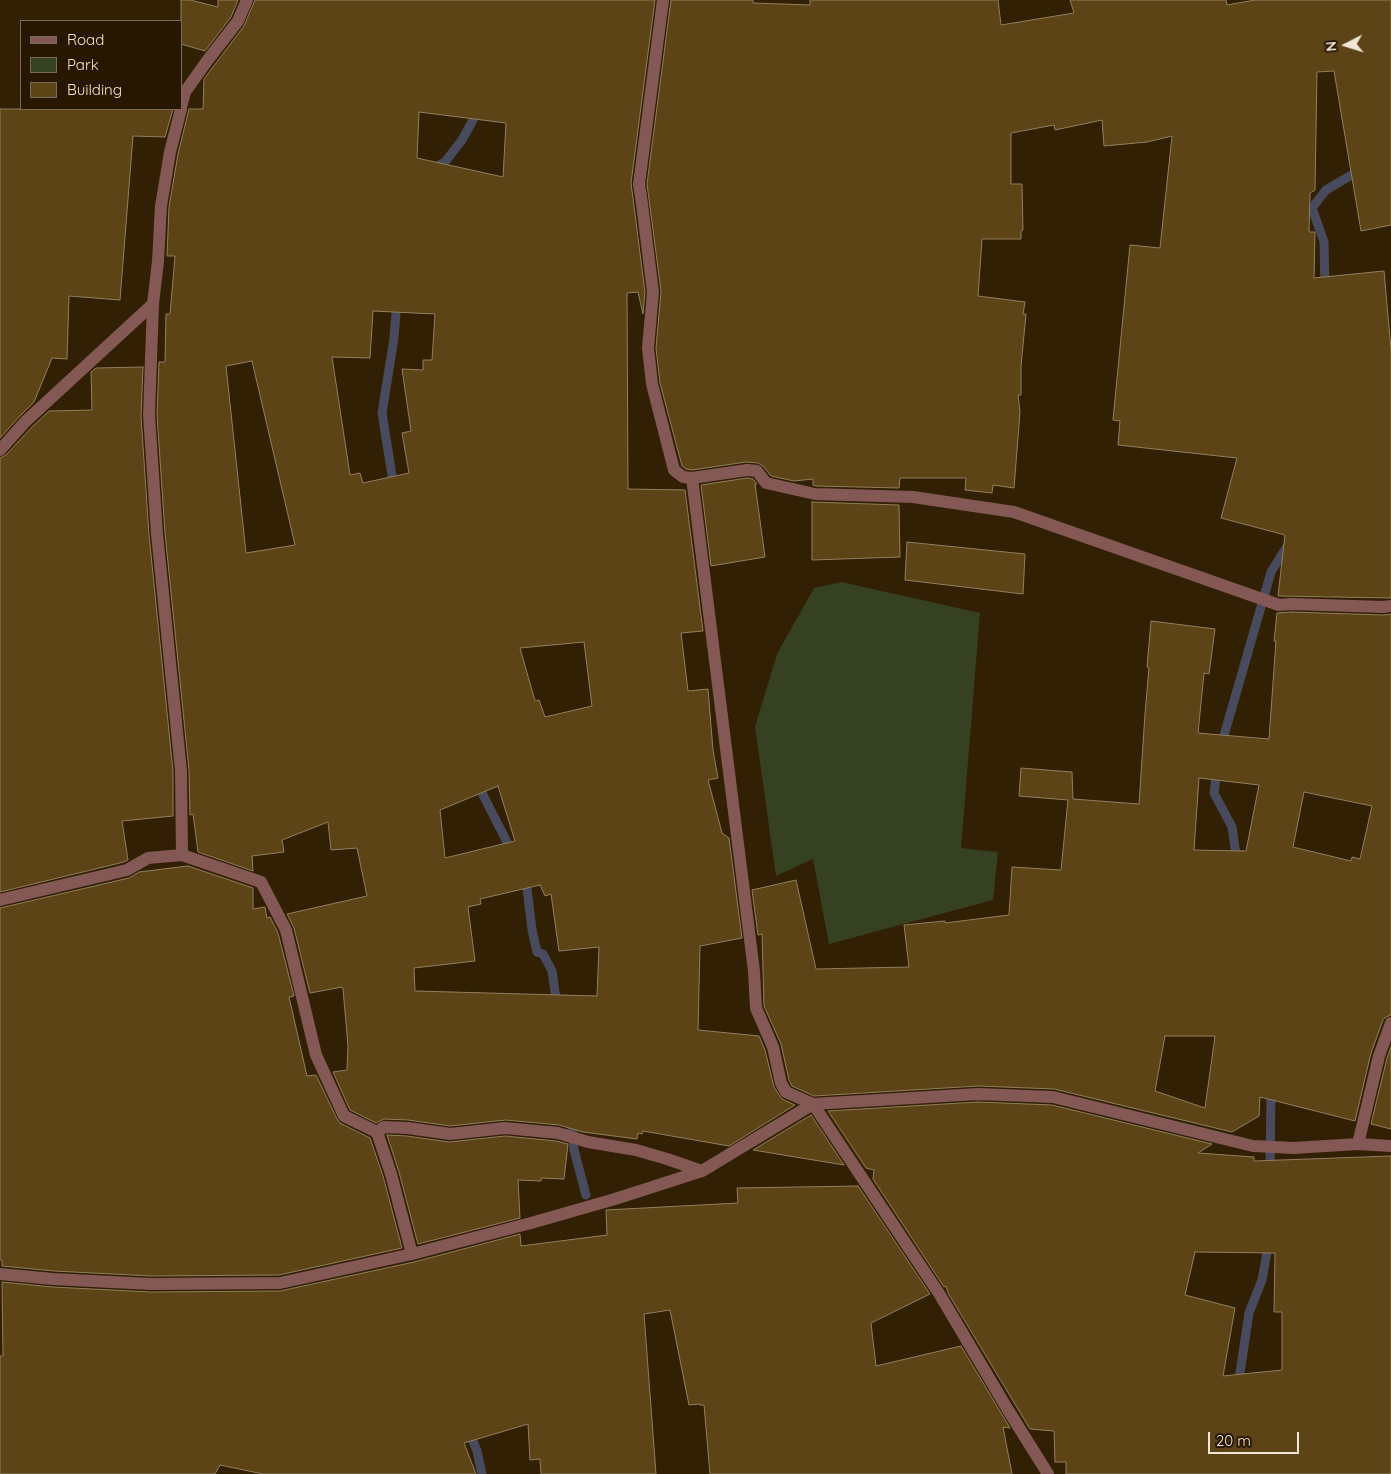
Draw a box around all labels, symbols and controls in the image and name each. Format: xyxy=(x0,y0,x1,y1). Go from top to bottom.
legend xyxy=(20,20,182,110)
north arrow xyxy=(1321,20,1371,70)
text: Road xyxy=(67,30,104,49)
text: N xyxy=(1322,40,1340,52)
text: Park xyxy=(67,55,99,74)
text: Building xyxy=(67,80,122,99)
scale bar xyxy=(1211,1422,1302,1454)
text: 20 m xyxy=(1216,1431,1251,1450)

